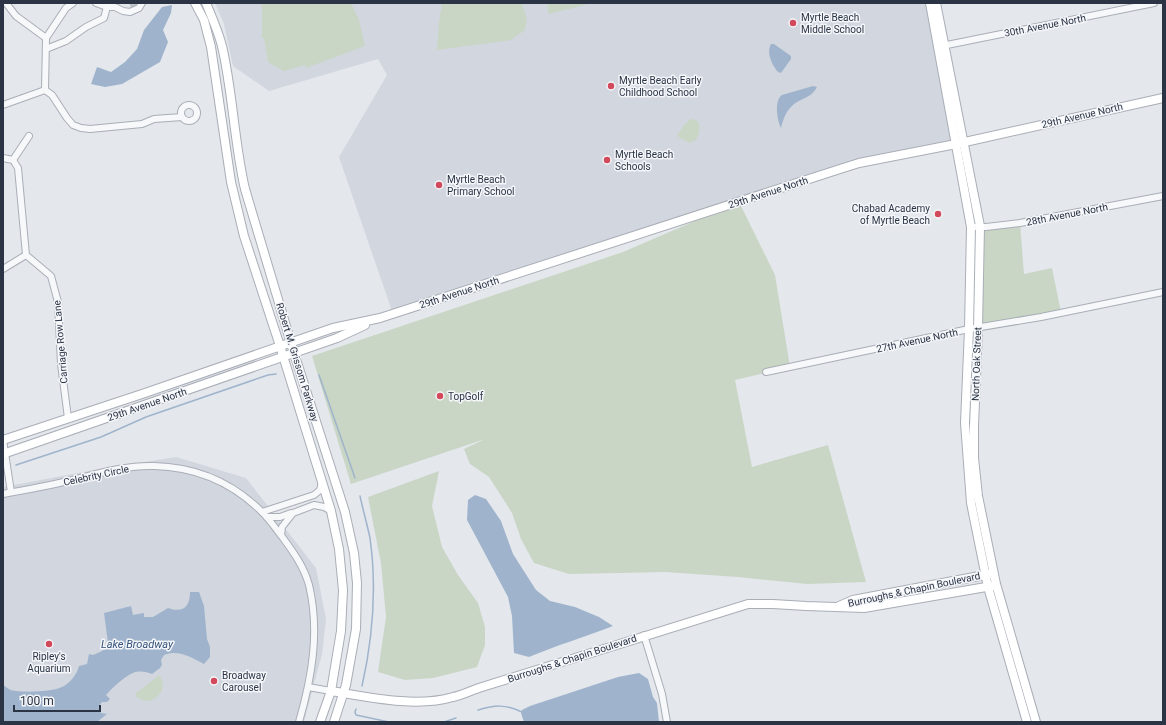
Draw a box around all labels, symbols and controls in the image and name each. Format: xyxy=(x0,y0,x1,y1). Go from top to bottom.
place label: Myrtle Beach Middle School xyxy=(801,12,864,35)
street label: 30th Avenue North xyxy=(1003,12,1087,39)
marker: Myrtle Beach Middle School xyxy=(788,18,798,28)
place label: Myrtle Beach Early Childhood School xyxy=(619,75,702,98)
marker: Myrtle Beach Early Childhood School xyxy=(606,81,616,91)
street label: 29th Avenue North xyxy=(1040,101,1124,130)
place label: Myrtle Beach Schools xyxy=(615,149,673,172)
marker: Myrtle Beach Schools xyxy=(602,155,612,165)
place label: Myrtle Beach Primary School xyxy=(447,174,515,197)
street label: 29th Avenue North xyxy=(727,174,809,211)
marker: Myrtle Beach Primary School xyxy=(434,180,444,190)
street label: 28th Avenue North xyxy=(1025,201,1109,228)
place label: Chabad Academy of Myrtle Beach xyxy=(852,203,930,226)
marker: Chabad Academy of Myrtle Beach xyxy=(933,209,943,219)
street label: 29th Avenue North xyxy=(418,274,500,311)
street label: Carriage Row Lane xyxy=(51,300,70,384)
street label: Robert M. Grissom Parkway xyxy=(274,301,321,423)
street label: 27th Avenue North xyxy=(875,326,959,354)
street label: North Oak Street xyxy=(970,327,983,401)
street label: 29th Avenue North xyxy=(106,386,188,423)
marker: TopGolf xyxy=(435,391,445,401)
place label: TopGolf xyxy=(448,391,484,402)
street label: Celebrity Circle xyxy=(62,463,130,488)
street label: Burroughs & Chapin Boulevard xyxy=(847,570,981,609)
street label: Burroughs & Chapin Boulevard xyxy=(506,632,638,685)
water label: Lake Broadway xyxy=(101,638,174,651)
marker: Ripley's Aquarium xyxy=(44,639,54,649)
place label: Ripley's Aquarium xyxy=(27,651,71,674)
place label: Broadway Carousel xyxy=(222,670,266,693)
marker: Broadway Carousel xyxy=(209,676,219,686)
scale bar xyxy=(14,687,100,713)
text: 100 m xyxy=(20,694,54,708)

